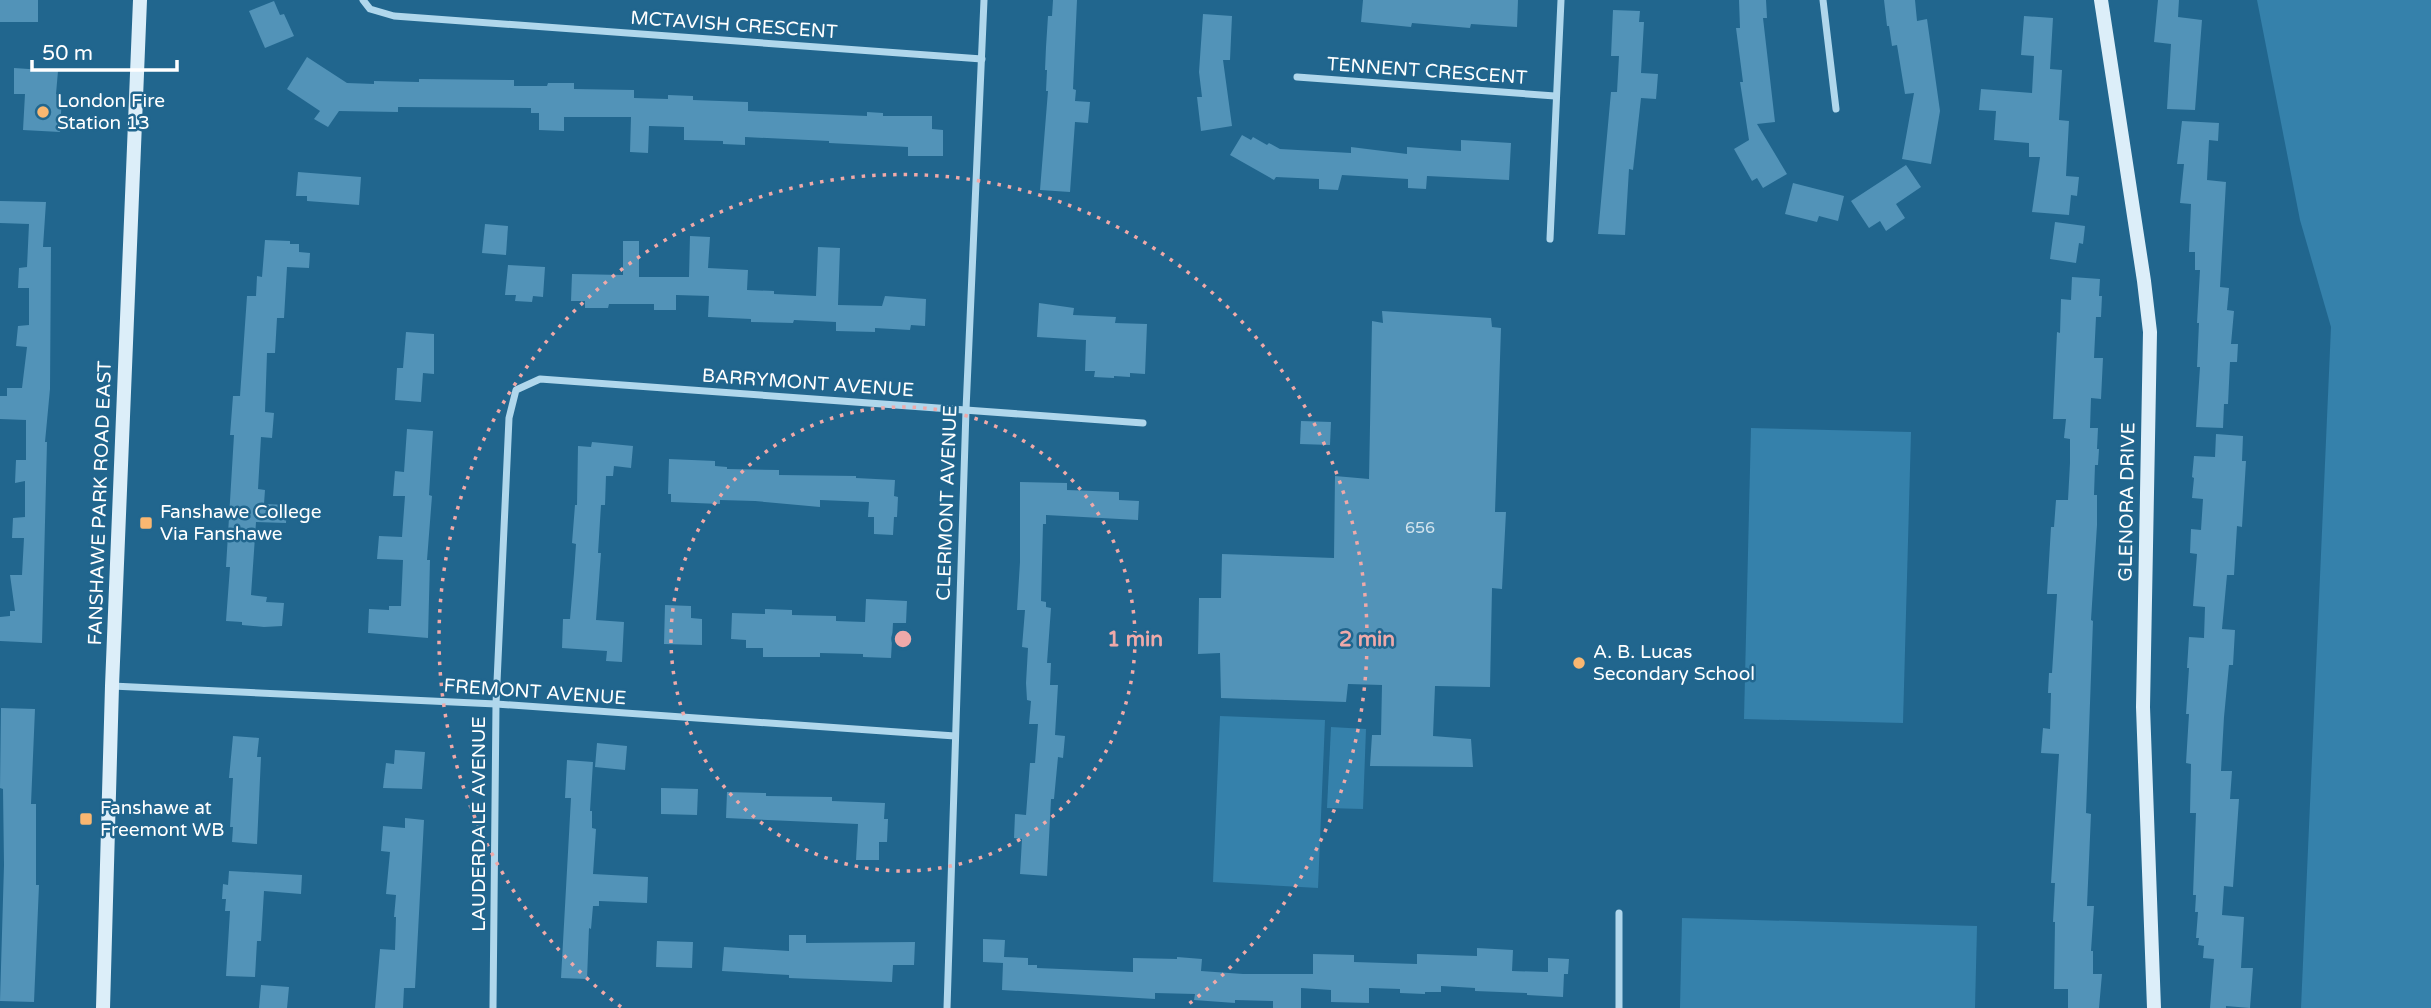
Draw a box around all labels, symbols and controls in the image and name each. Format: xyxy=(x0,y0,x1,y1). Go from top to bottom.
street label: MCTAVISH CRESCENT xyxy=(630,7,839,43)
scale bar xyxy=(32,28,177,72)
text: 50 m xyxy=(42,41,93,66)
street label: TENNENT CRESCENT xyxy=(1326,53,1528,89)
place label: London Fire Station 13 xyxy=(57,90,165,134)
marker: London Fire Station 13 xyxy=(35,104,51,120)
street label: FANSHAWE PARK ROAD EAST xyxy=(84,360,116,646)
street label: BARRYMONT AVENUE xyxy=(701,365,915,401)
street label: CLERMONT AVENUE xyxy=(933,405,961,601)
street label: GLENORA DRIVE xyxy=(2115,422,2139,582)
place label: Fanshawe College Via Fanshawe xyxy=(160,501,322,545)
marker: Fanshawe College Via Fanshawe xyxy=(138,515,154,531)
house number: 656 xyxy=(1405,518,1435,538)
centre of rings xyxy=(891,627,915,651)
text: 1 min xyxy=(1107,627,1163,652)
text: 2 min xyxy=(1339,627,1395,652)
place label: A. B. Lucas Secondary School xyxy=(1593,641,1755,685)
marker: A. B. Lucas Secondary School xyxy=(1571,655,1587,671)
street label: FREMONT AVENUE xyxy=(443,675,627,709)
street label: LAUDERDALE AVENUE xyxy=(468,716,490,932)
place label: Fanshawe at Freemont WB xyxy=(100,797,224,841)
marker: Fanshawe at Freemont WB xyxy=(78,811,94,827)

